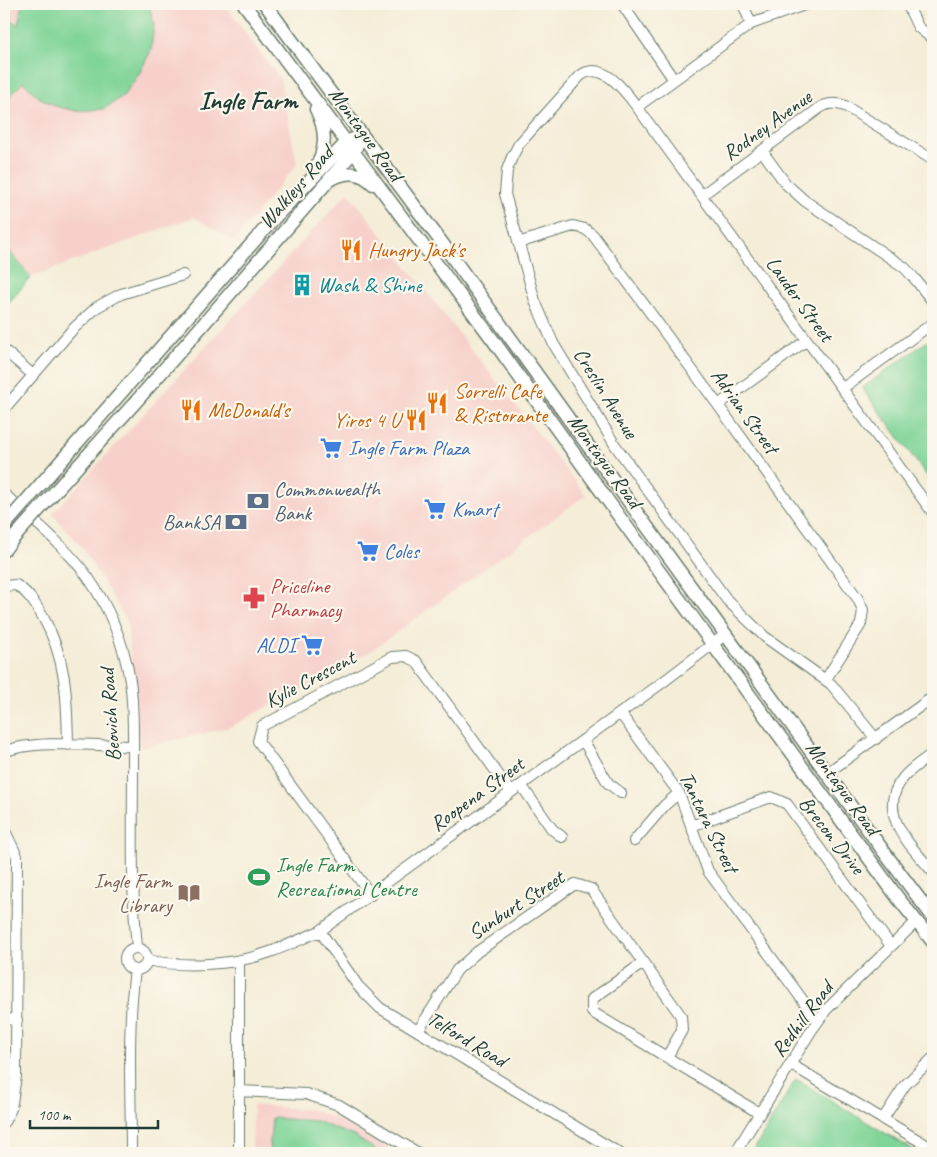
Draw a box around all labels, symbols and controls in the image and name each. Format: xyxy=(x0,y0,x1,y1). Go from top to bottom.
street label: Montague Road xyxy=(323,82,411,189)
street label: Rodney Avenue xyxy=(717,83,817,166)
district label: Ingle Farm xyxy=(199,84,299,117)
street label: Walkleys Road xyxy=(253,138,341,234)
restaurant icon: Hungry Jack's xyxy=(338,237,364,263)
place label: Hungry Jack's xyxy=(368,237,466,263)
street label: Lauder Street xyxy=(760,251,841,348)
building icon: Wash & Shine xyxy=(289,272,315,298)
place label: Wash & Shine xyxy=(318,272,423,298)
street label: Creslin Avenue xyxy=(568,343,645,444)
street label: Adrian Street xyxy=(705,363,786,461)
place label: Sorrelli Cafe & Ristorante xyxy=(454,378,549,428)
restaurant icon: Sorrelli Cafe & Ristorante xyxy=(424,390,450,416)
restaurant icon: McDonald's xyxy=(178,397,204,423)
place label: McDonald's xyxy=(208,397,291,423)
place label: Yiros 4 U xyxy=(334,407,404,433)
restaurant icon: Yiros 4 U xyxy=(403,407,429,433)
street label: Montague Road xyxy=(562,409,650,516)
supermarket icon: Ingle Farm Plaza xyxy=(318,435,344,461)
place label: Ingle Farm Plaza xyxy=(348,435,471,461)
place label: Commonwealth Bank xyxy=(274,476,381,526)
bank icon: Commonwealth Bank xyxy=(245,488,271,514)
supermarket icon: Kmart xyxy=(422,496,448,522)
place label: Kmart xyxy=(452,496,501,522)
place label: BankSA xyxy=(163,509,221,535)
bank icon: BankSA xyxy=(223,509,249,535)
supermarket icon: Coles xyxy=(355,538,381,564)
place label: Coles xyxy=(384,538,421,564)
place label: Priceline Pharmacy xyxy=(270,573,343,623)
pharmacy icon: Priceline Pharmacy xyxy=(241,585,267,611)
place label: ALDI xyxy=(256,632,301,658)
supermarket icon: ALDI xyxy=(299,632,325,658)
street label: Kylie Crescent xyxy=(260,643,361,714)
street label: Beovich Road xyxy=(94,664,126,762)
street label: Montague Road xyxy=(800,736,888,843)
street label: Roopena Street xyxy=(425,750,531,837)
street label: Tantara Street xyxy=(673,767,746,879)
street label: Brecon Drive xyxy=(793,791,872,881)
place label: Ingle Farm Recreational Centre xyxy=(276,852,418,902)
street label: Sunburt Street xyxy=(463,863,570,946)
sports icon: Ingle Farm Recreational Centre xyxy=(246,864,272,890)
place label: Ingle Farm Library xyxy=(94,868,174,918)
library icon: Ingle Farm Library xyxy=(176,880,202,906)
street label: Redhill Road xyxy=(765,973,841,1062)
street label: Telford Road xyxy=(422,1005,515,1075)
scale bar xyxy=(30,1097,158,1129)
text: 100 m xyxy=(38,1106,72,1125)

